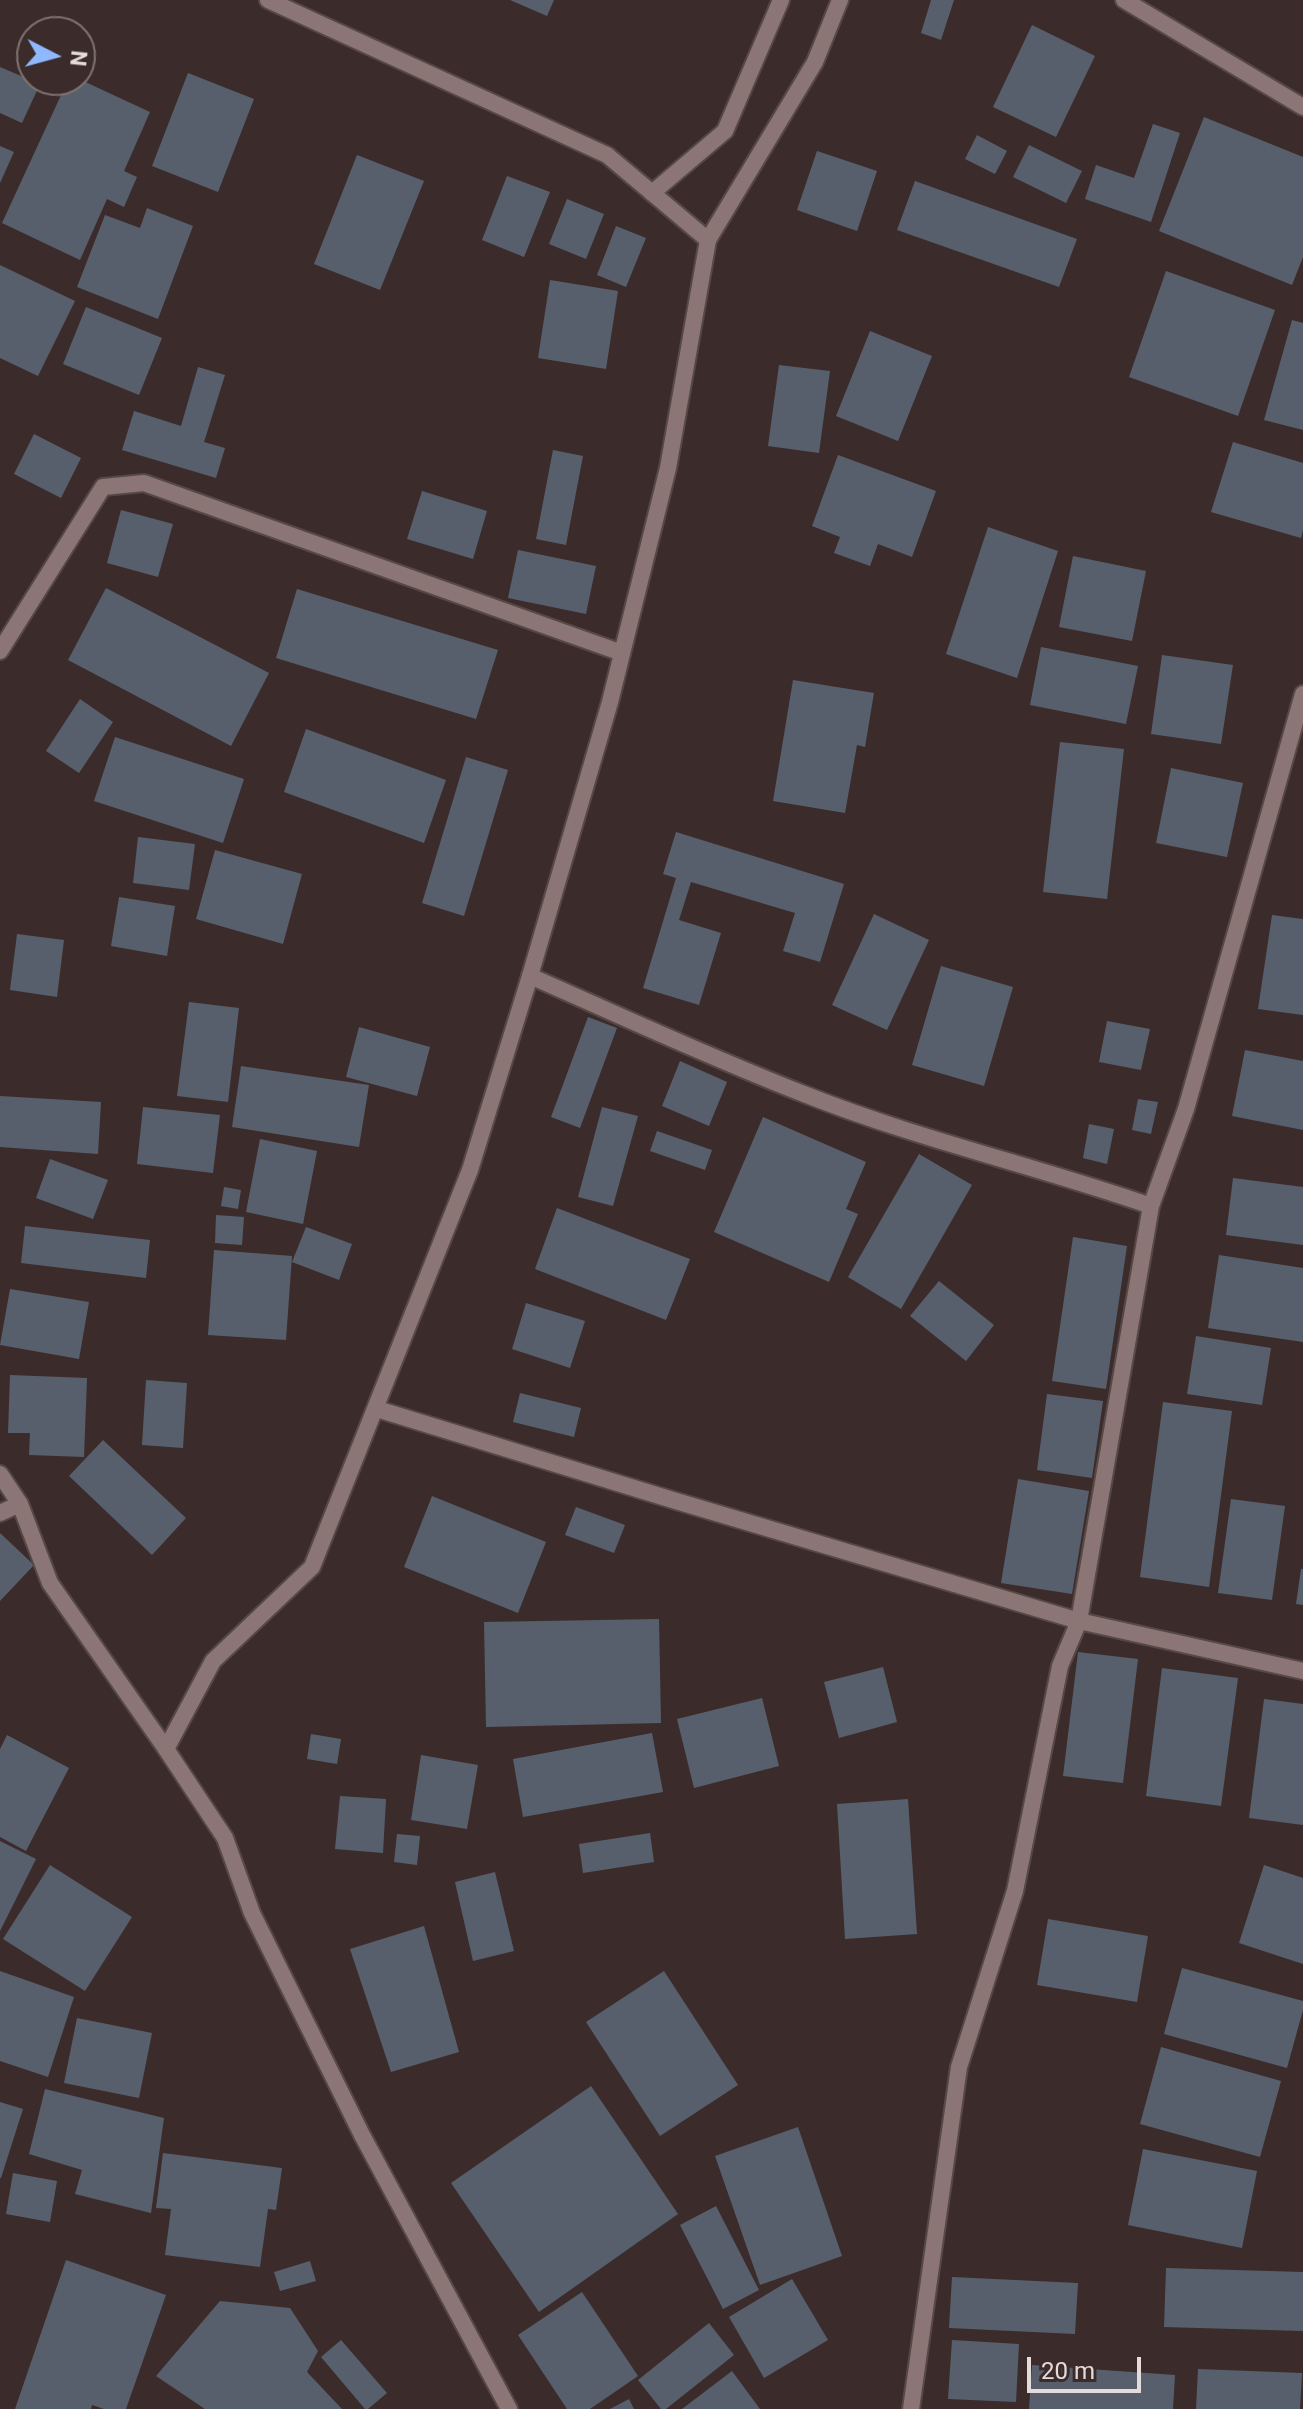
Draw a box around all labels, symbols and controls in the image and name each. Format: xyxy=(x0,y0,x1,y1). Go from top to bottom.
north arrow xyxy=(16,16,96,96)
text: N xyxy=(65,49,92,67)
scale bar xyxy=(1031,2341,1145,2391)
text: 20 m xyxy=(1041,2357,1095,2385)

